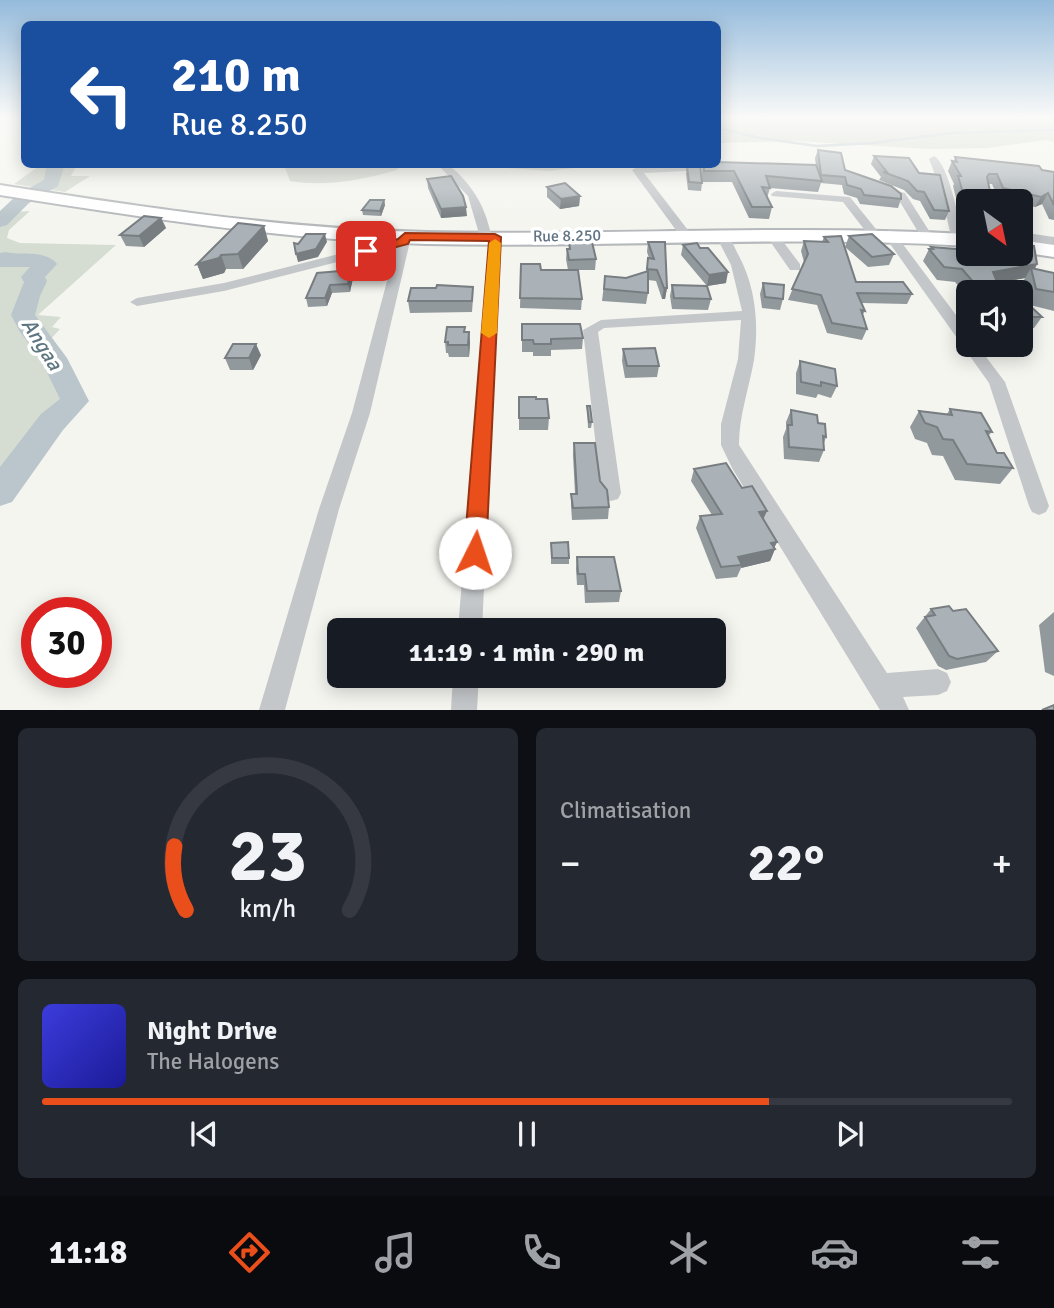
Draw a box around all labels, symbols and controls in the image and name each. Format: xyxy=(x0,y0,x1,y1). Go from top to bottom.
text: 210 m xyxy=(171,45,301,105)
icon: left xyxy=(56,49,147,140)
text: Rue 8.250 xyxy=(171,105,308,144)
north arrow xyxy=(956,189,1032,266)
map controls xyxy=(956,189,1033,357)
pin xyxy=(336,221,396,281)
street label: Rue 8.250 xyxy=(533,225,601,247)
icon: arrive xyxy=(347,232,385,270)
button: sound xyxy=(956,280,1033,357)
water label: Angaa xyxy=(16,313,69,376)
position arrow xyxy=(438,516,512,590)
speed limit sign: 30 xyxy=(21,597,112,688)
text: 11:19 · 1 min · 290 m xyxy=(409,637,644,669)
text: Climatisation xyxy=(560,796,691,825)
text: 23 xyxy=(229,813,307,902)
text: 22° xyxy=(748,831,824,895)
text: − xyxy=(560,840,581,887)
text: + xyxy=(991,840,1012,887)
text: km/h xyxy=(240,893,296,924)
text: Night Drive xyxy=(147,1015,277,1047)
text: The Halogens xyxy=(147,1047,279,1076)
icon: previous xyxy=(185,1115,223,1153)
icon: pause xyxy=(508,1115,546,1153)
icon: next xyxy=(831,1115,869,1153)
icon: directions xyxy=(225,1228,274,1277)
icon: music xyxy=(371,1228,420,1277)
icon: phone xyxy=(517,1228,566,1277)
icon: climate xyxy=(664,1228,713,1277)
icon: car xyxy=(810,1228,859,1277)
icon: filters xyxy=(956,1228,1005,1277)
text: 11:18 xyxy=(49,1233,127,1272)

